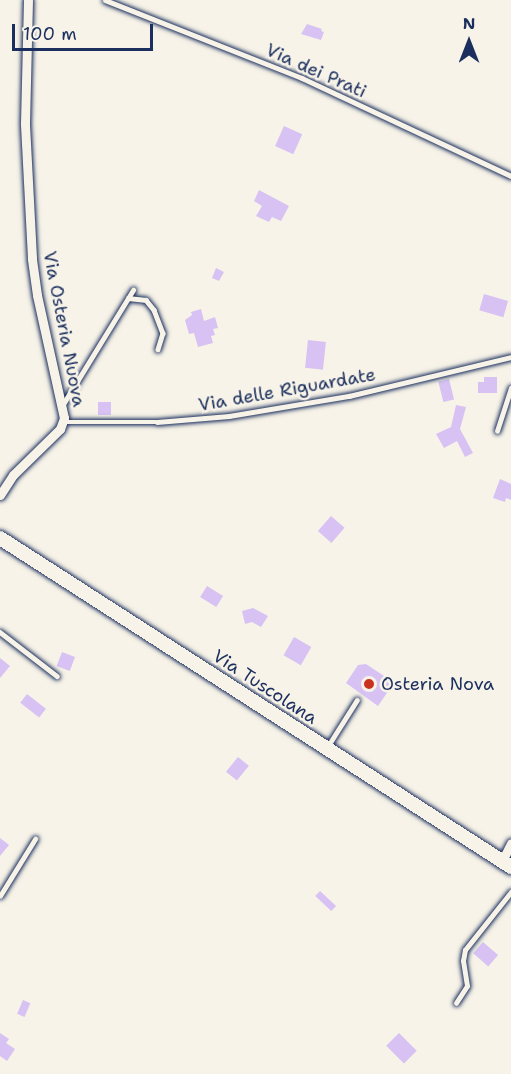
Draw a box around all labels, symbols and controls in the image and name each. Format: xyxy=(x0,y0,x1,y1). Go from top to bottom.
scale bar xyxy=(15,12,156,50)
north arrow xyxy=(439,12,499,72)
text: N xyxy=(463,13,475,34)
text: 100 m xyxy=(23,22,77,46)
street label: Via dei Prati xyxy=(262,39,370,103)
street label: Via Osteria Nuova xyxy=(38,249,90,409)
street label: Via delle Riguardate xyxy=(197,364,377,416)
street label: Via Tuscolana xyxy=(209,645,321,729)
place label: Osteria Nova xyxy=(381,673,494,695)
marker: Osteria Nova xyxy=(362,677,376,691)

